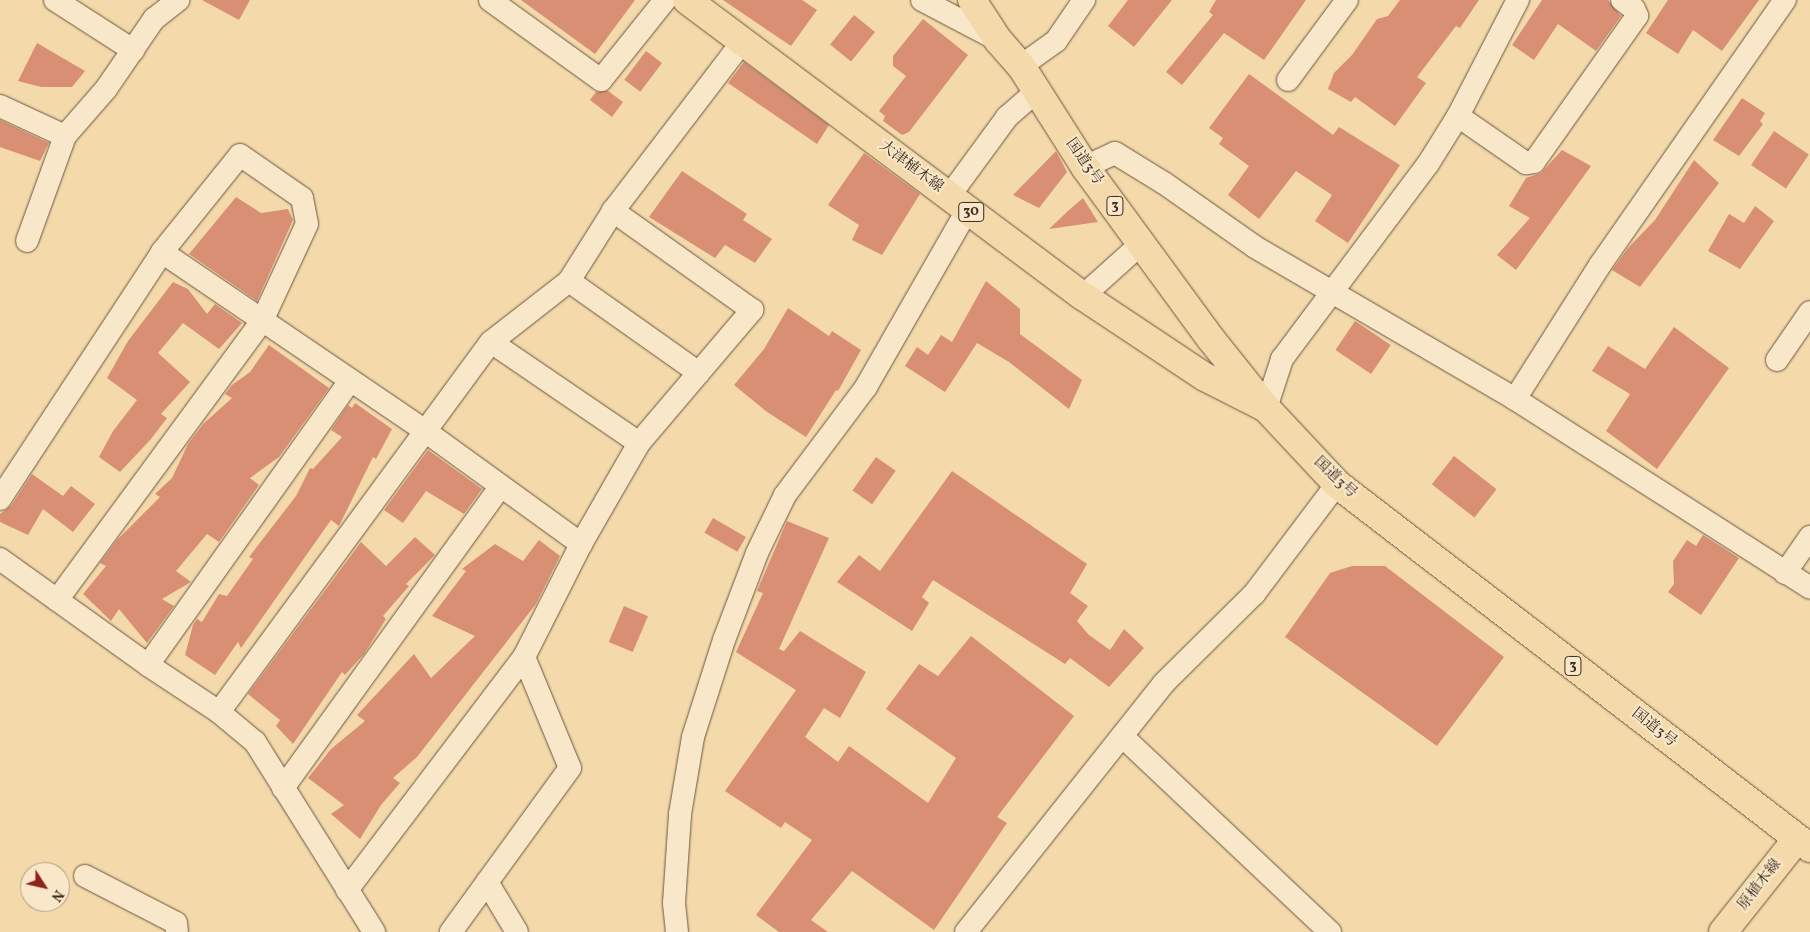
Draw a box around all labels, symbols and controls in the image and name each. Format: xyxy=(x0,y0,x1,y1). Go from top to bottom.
street label: 国道3号 xyxy=(1062,135,1106,189)
street label: 大津植木線 xyxy=(876,137,946,197)
road number: 3 xyxy=(1106,195,1124,218)
road number: 30 xyxy=(957,200,985,223)
street label: 国道3号 xyxy=(1310,453,1360,503)
road number: 3 xyxy=(1564,654,1582,678)
street label: 国道3号 xyxy=(1628,705,1680,751)
street label: 原植木線 xyxy=(1734,856,1786,914)
north arrow xyxy=(20,862,70,912)
text: N xyxy=(46,886,68,905)

